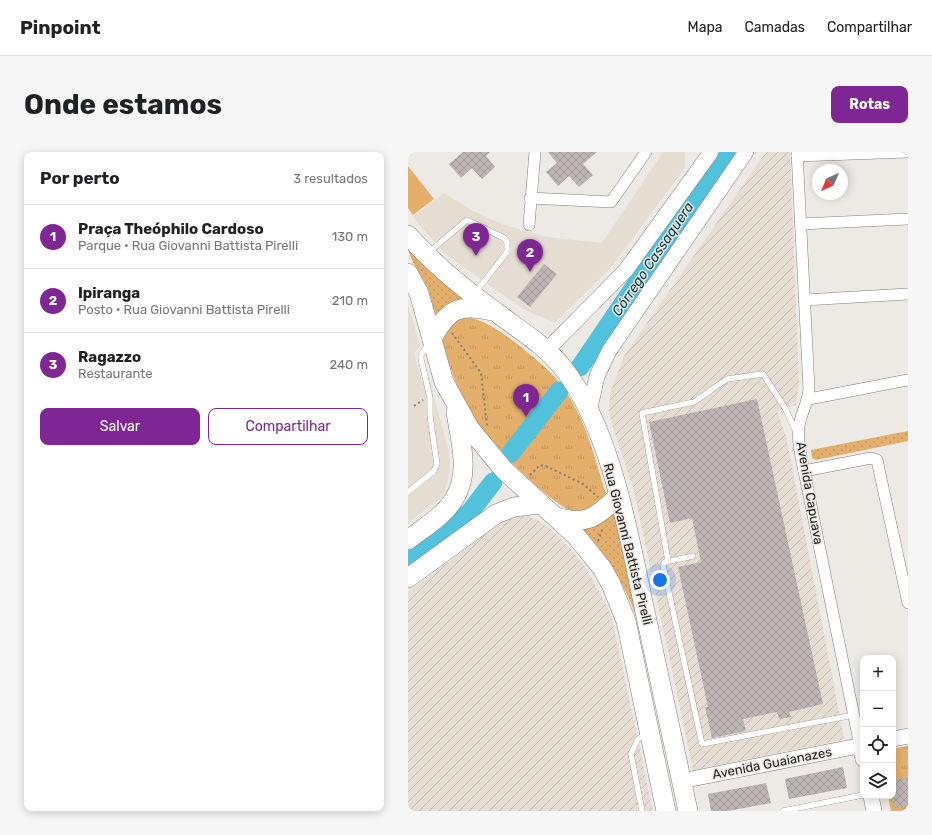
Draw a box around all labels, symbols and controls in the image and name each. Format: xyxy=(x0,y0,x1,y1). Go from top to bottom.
text: Pinpoint xyxy=(20,16,101,39)
text: Mapa xyxy=(688,19,723,36)
text: Camadas xyxy=(745,19,805,36)
text: Compartilhar xyxy=(827,19,912,36)
button: Rotas xyxy=(831,86,908,123)
text: Onde estamos xyxy=(24,88,222,121)
north arrow xyxy=(812,164,848,200)
text: Por perto xyxy=(40,168,120,188)
text: 3 resultados xyxy=(293,171,368,186)
water label: Córrego Cassaquera xyxy=(609,199,697,319)
text: Praça Theóphilo Cardoso xyxy=(78,220,264,238)
pin: 3 xyxy=(463,223,489,256)
text: 1 xyxy=(50,229,56,244)
text: 130 m xyxy=(332,229,368,244)
text: Parque · Rua Giovanni Battista Pirelli xyxy=(78,238,298,253)
pin: 2 xyxy=(517,239,543,272)
text: Ipiranga xyxy=(78,284,140,302)
text: 2 xyxy=(49,293,57,308)
text: 210 m xyxy=(332,293,368,308)
text: Posto · Rua Giovanni Battista Pirelli xyxy=(78,302,290,317)
text: Ragazzo xyxy=(78,348,141,366)
text: 3 xyxy=(49,357,57,372)
text: 240 m xyxy=(329,357,368,372)
text: Restaurante xyxy=(78,366,153,381)
pin: 1 xyxy=(513,384,539,417)
button: Salvar xyxy=(40,408,200,445)
button: Compartilhar xyxy=(208,408,368,445)
street label: Avenida Capuava xyxy=(794,440,826,546)
street label: Rua Giovanni Battista Pirelli xyxy=(601,461,655,627)
your location xyxy=(650,570,670,590)
map controls xyxy=(860,655,896,799)
button: + xyxy=(860,655,896,691)
button: − xyxy=(860,691,896,727)
button: locate xyxy=(860,727,896,763)
street label: Avenida Guaianazes xyxy=(711,744,833,782)
button: layers xyxy=(860,763,896,799)

